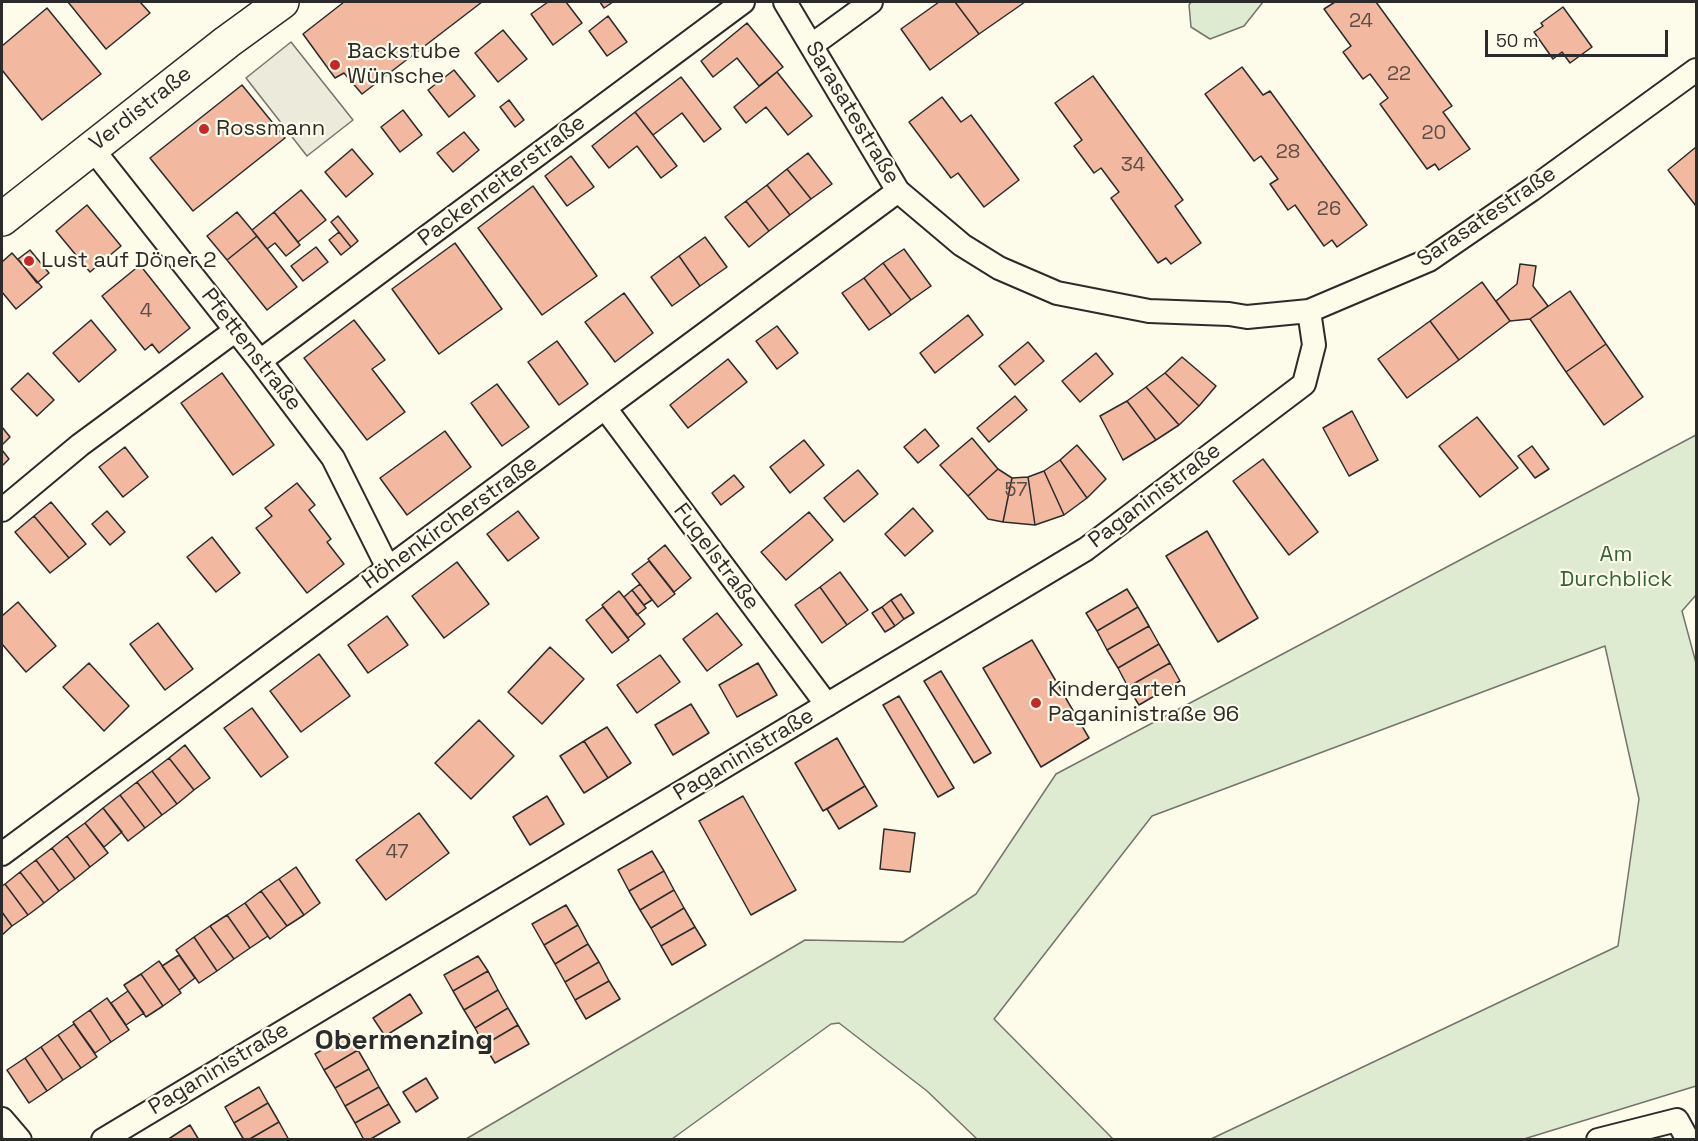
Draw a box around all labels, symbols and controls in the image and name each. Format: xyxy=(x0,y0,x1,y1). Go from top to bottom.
house number: 24 xyxy=(1349,10,1373,34)
scale bar xyxy=(1488,18,1671,56)
text: 50 m xyxy=(1496,29,1538,52)
street label: Sarasatestraße xyxy=(799,37,905,189)
place label: Backstube Wünsche xyxy=(347,39,461,90)
marker: Backstube Wünsche xyxy=(328,58,342,72)
street label: Verdistraße xyxy=(85,61,197,157)
house number: 22 xyxy=(1387,63,1411,87)
street label: Packenreiterstraße xyxy=(413,110,591,252)
place label: Rossmann xyxy=(216,116,325,142)
marker: Rossmann xyxy=(197,122,211,136)
house number: 20 xyxy=(1422,122,1446,146)
house number: 28 xyxy=(1276,141,1300,165)
house number: 34 xyxy=(1121,154,1145,178)
street label: Sarasatestraße xyxy=(1413,161,1561,273)
house number: 26 xyxy=(1317,198,1341,222)
place label: Lust auf Döner 2 xyxy=(41,248,217,274)
marker: Lust auf Döner 2 xyxy=(22,254,36,268)
street label: Pfettenstraße xyxy=(195,284,307,416)
house number: 4 xyxy=(140,300,152,324)
street label: Paganinistraße xyxy=(1084,438,1226,554)
street label: Höhenkircherstraße xyxy=(357,451,543,595)
house number: 57 xyxy=(1004,479,1028,503)
street label: Fugelstraße xyxy=(667,498,765,616)
park label: Am Durchblick xyxy=(1560,542,1672,594)
place label: Kindergarten Paganinistraße 96 xyxy=(1048,677,1239,728)
marker: Kindergarten Paganinistraße 96 xyxy=(1029,696,1043,710)
street label: Paganinistraße xyxy=(669,703,819,807)
house number: 47 xyxy=(385,841,409,865)
street label: Paganinistraße xyxy=(144,1017,294,1121)
district label: Obermenzing xyxy=(315,1024,493,1058)

